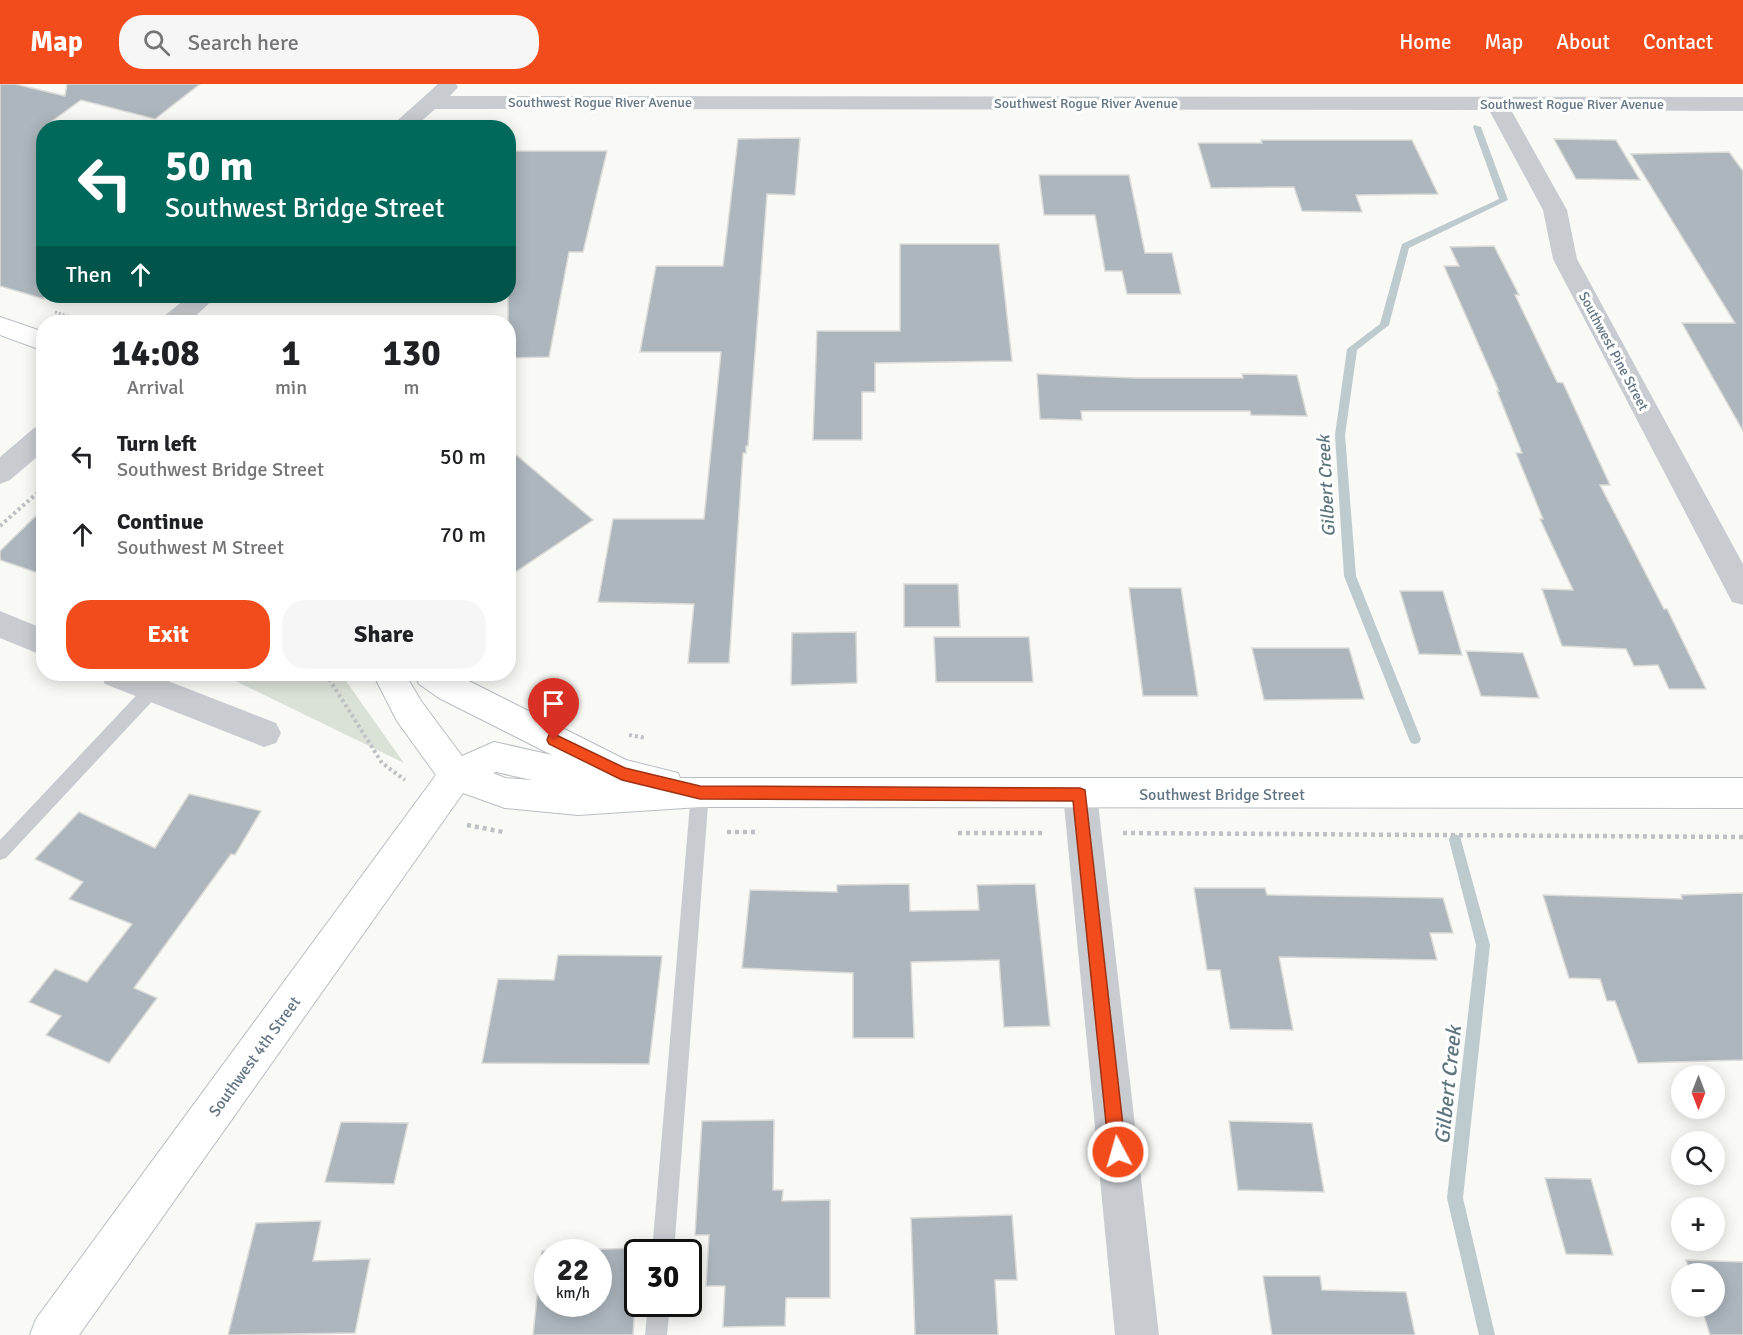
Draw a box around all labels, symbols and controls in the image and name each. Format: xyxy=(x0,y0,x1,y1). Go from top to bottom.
search box xyxy=(119,15,539,69)
text: Map xyxy=(30,25,83,59)
icon: search xyxy=(140,26,173,59)
text: Search here xyxy=(188,29,299,56)
text: Home xyxy=(1399,29,1452,55)
text: Map xyxy=(1485,29,1523,55)
text: About xyxy=(1556,29,1610,55)
text: Contact xyxy=(1643,29,1713,55)
street label: Southwest Rogue River Avenue xyxy=(508,94,692,111)
street label: Southwest Rogue River Avenue xyxy=(994,95,1178,112)
street label: Southwest Rogue River Avenue xyxy=(1480,96,1664,113)
text: 50 m xyxy=(165,141,254,192)
icon: left xyxy=(66,144,144,222)
text: Southwest Bridge Street xyxy=(165,192,444,225)
icon: ahead xyxy=(124,258,157,291)
text: Then xyxy=(66,261,112,288)
street label: Southwest Pine Street xyxy=(1575,289,1652,414)
text: 14:08 xyxy=(111,331,200,376)
text: 1 xyxy=(281,331,301,376)
text: 130 xyxy=(382,331,441,376)
text: Arrival xyxy=(127,375,184,400)
text: min xyxy=(275,375,307,400)
text: m xyxy=(404,375,420,400)
text: Turn left xyxy=(117,430,197,457)
water label: Gilbert Creek xyxy=(1312,433,1340,537)
icon: left xyxy=(66,440,99,473)
text: 50 m xyxy=(440,443,486,470)
text: Southwest Bridge Street xyxy=(117,457,324,482)
text: Continue xyxy=(117,508,204,535)
icon: ahead xyxy=(66,518,99,551)
text: 70 m xyxy=(440,521,486,548)
text: Southwest M Street xyxy=(117,535,284,560)
button: Exit xyxy=(66,600,270,669)
button: Share xyxy=(282,600,486,669)
pin xyxy=(528,678,579,740)
icon: arrive xyxy=(537,687,570,720)
street label: Southwest Bridge Street xyxy=(1139,785,1305,805)
street label: Southwest 4th Street xyxy=(204,992,305,1121)
water label: Gilbert Creek xyxy=(1429,1022,1467,1145)
north arrow xyxy=(1671,1065,1725,1119)
map controls xyxy=(1671,1065,1725,1317)
position arrow xyxy=(1086,1120,1150,1184)
button: search xyxy=(1671,1131,1725,1185)
button: + xyxy=(1671,1197,1725,1251)
speed limit sign: 30 xyxy=(624,1239,702,1317)
text: 22 xyxy=(557,1252,589,1289)
button: − xyxy=(1671,1263,1725,1317)
text: km/h xyxy=(556,1284,590,1302)

